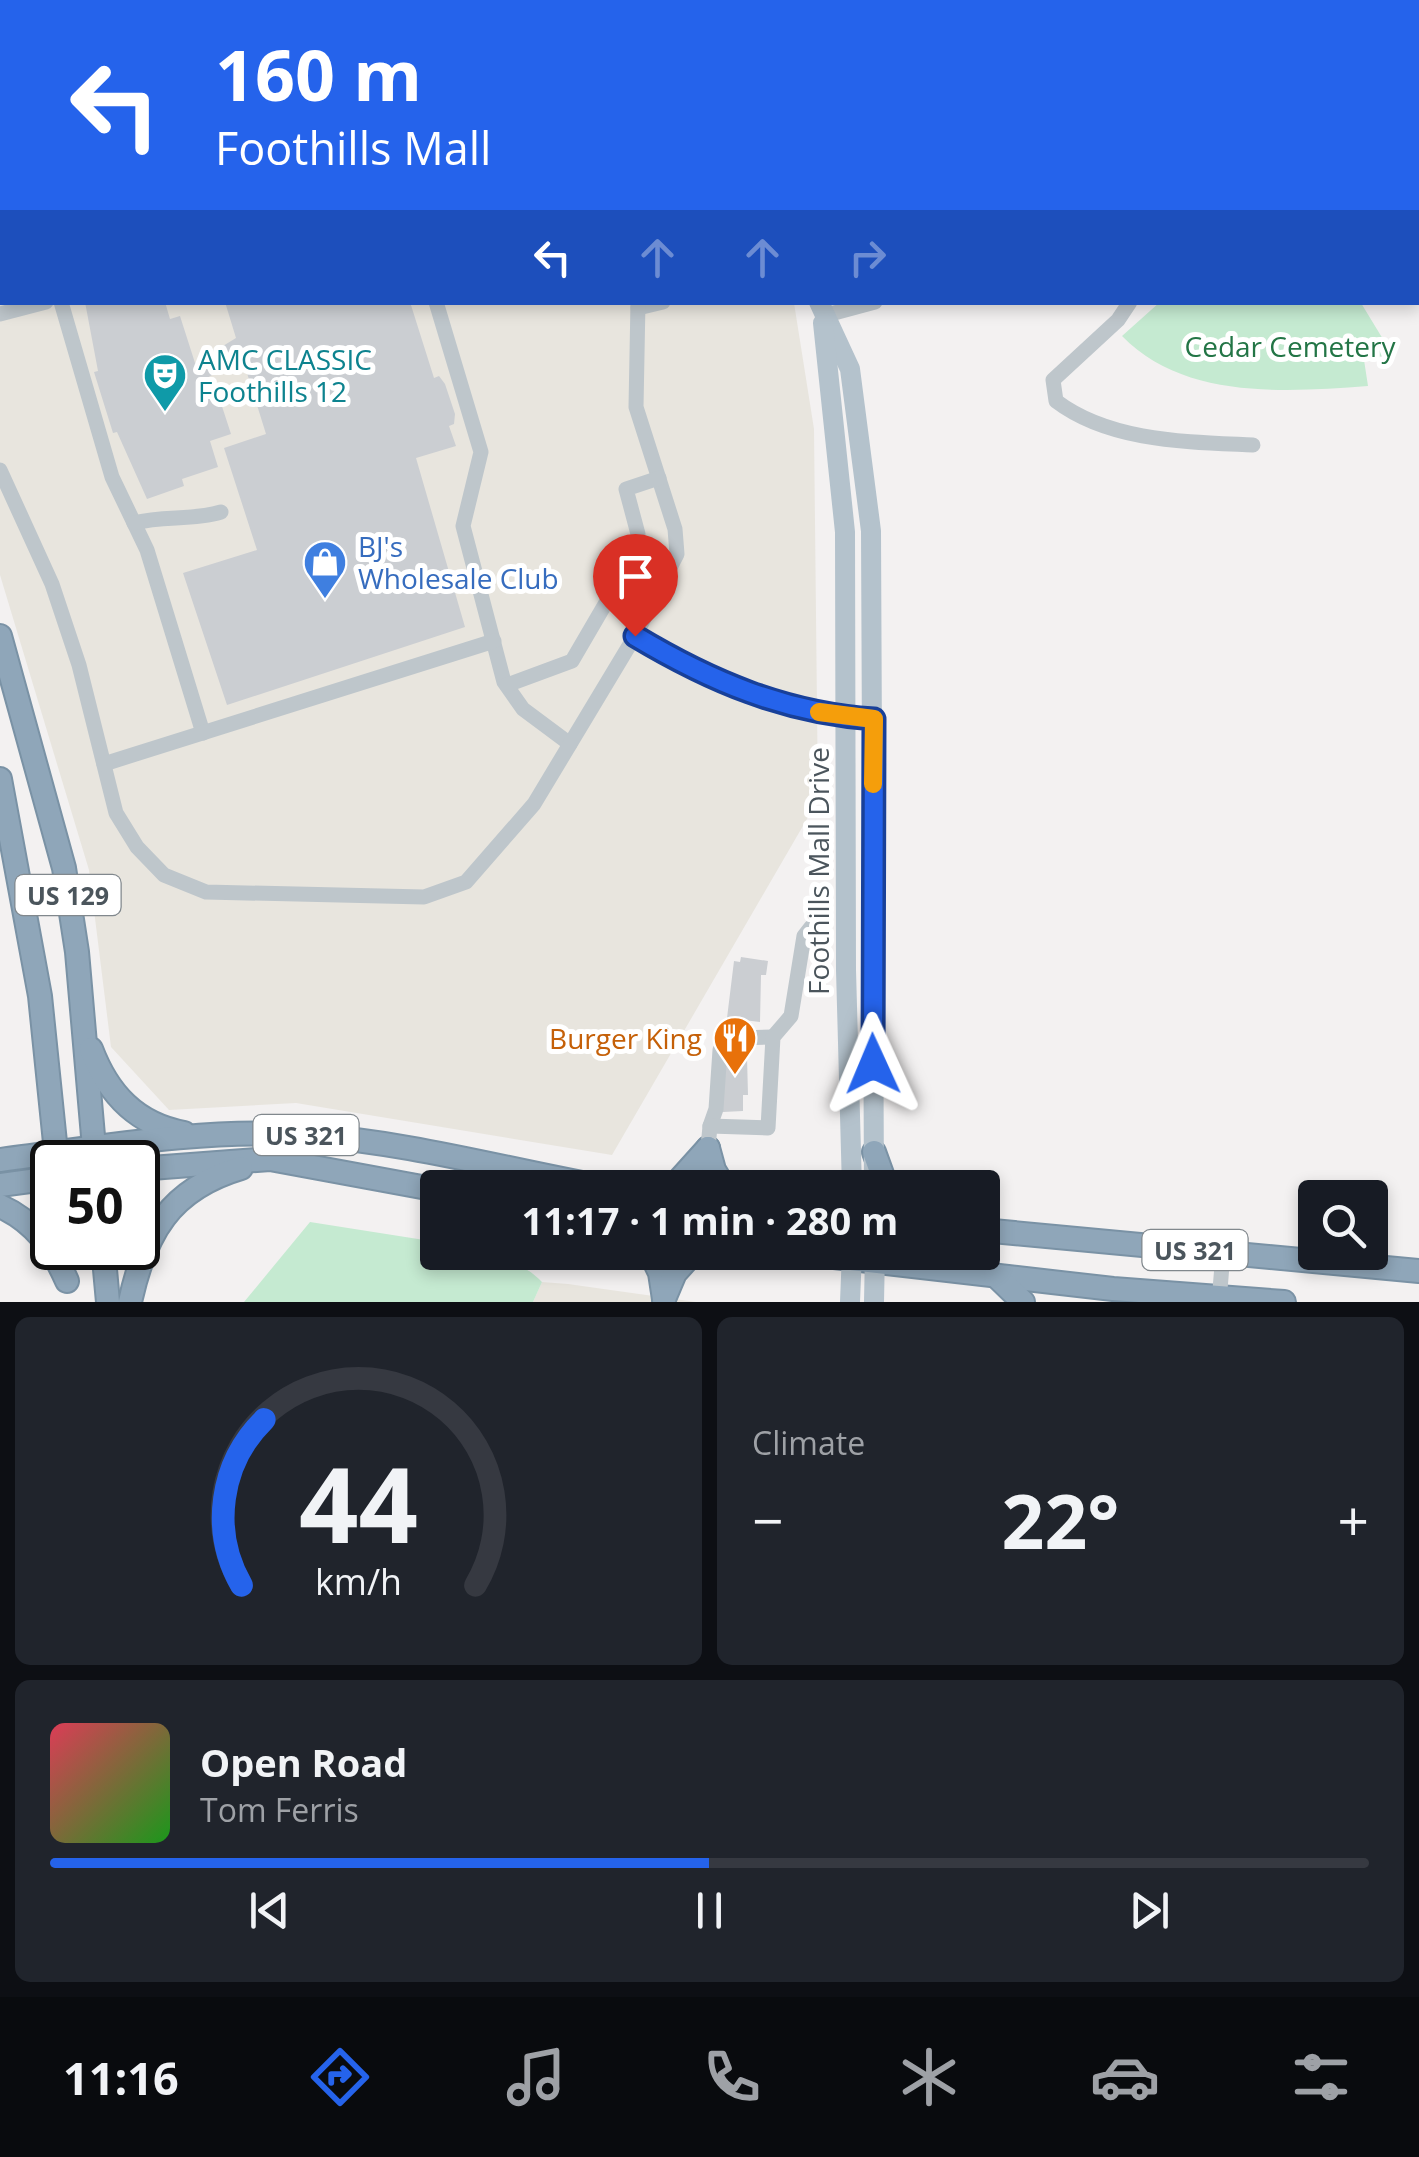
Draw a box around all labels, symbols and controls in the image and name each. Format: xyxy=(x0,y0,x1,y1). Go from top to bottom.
text: 160 m xyxy=(215,26,422,122)
icon: left xyxy=(50,40,180,170)
text: Foothills Mall xyxy=(215,117,491,178)
icon: left xyxy=(525,230,580,285)
icon: ahead xyxy=(630,230,685,285)
icon: ahead xyxy=(735,230,790,285)
icon: right xyxy=(840,230,895,285)
park label: Cedar Cemetery xyxy=(1185,327,1396,365)
place label: AMC CLASSIC Foothills 12 xyxy=(198,340,372,410)
theatre icon: AMC CLASSIC Foothills 12 xyxy=(142,352,188,413)
place label: BJ's Wholesale Club xyxy=(358,527,559,597)
pin xyxy=(593,534,678,637)
shop icon: BJ's Wholesale Club xyxy=(302,539,348,600)
icon: arrive xyxy=(608,549,663,604)
street label: Foothills Mall Drive xyxy=(799,747,837,995)
road number: US 129 xyxy=(15,875,120,915)
position arrow xyxy=(821,1012,925,1116)
restaurant icon: Burger King xyxy=(712,1015,758,1076)
place label: Burger King xyxy=(549,1019,702,1057)
road number: US 321 xyxy=(254,1115,358,1155)
speed limit sign: 50 xyxy=(30,1140,160,1270)
map controls xyxy=(1298,1180,1388,1270)
button: search xyxy=(1298,1180,1388,1270)
text: 11:17 · 1 min · 280 m xyxy=(522,1194,898,1246)
road number: US 321 xyxy=(1142,1230,1248,1270)
text: Climate xyxy=(752,1421,865,1464)
text: 44 xyxy=(299,1432,418,1573)
text: 22° xyxy=(1002,1469,1119,1571)
text: − xyxy=(752,1482,783,1557)
text: + xyxy=(1338,1482,1369,1557)
text: km/h xyxy=(315,1557,402,1605)
text: Open Road xyxy=(200,1736,407,1788)
text: Tom Ferris xyxy=(200,1788,359,1831)
icon: previous xyxy=(242,1883,297,1938)
icon: pause xyxy=(682,1883,737,1938)
icon: next xyxy=(1122,1883,1177,1938)
icon: directions xyxy=(305,2042,375,2112)
icon: music xyxy=(501,2042,571,2112)
icon: phone xyxy=(697,2042,767,2112)
icon: climate xyxy=(894,2042,964,2112)
icon: car xyxy=(1090,2042,1160,2112)
icon: filters xyxy=(1286,2042,1356,2112)
text: 11:16 xyxy=(63,2047,179,2108)

